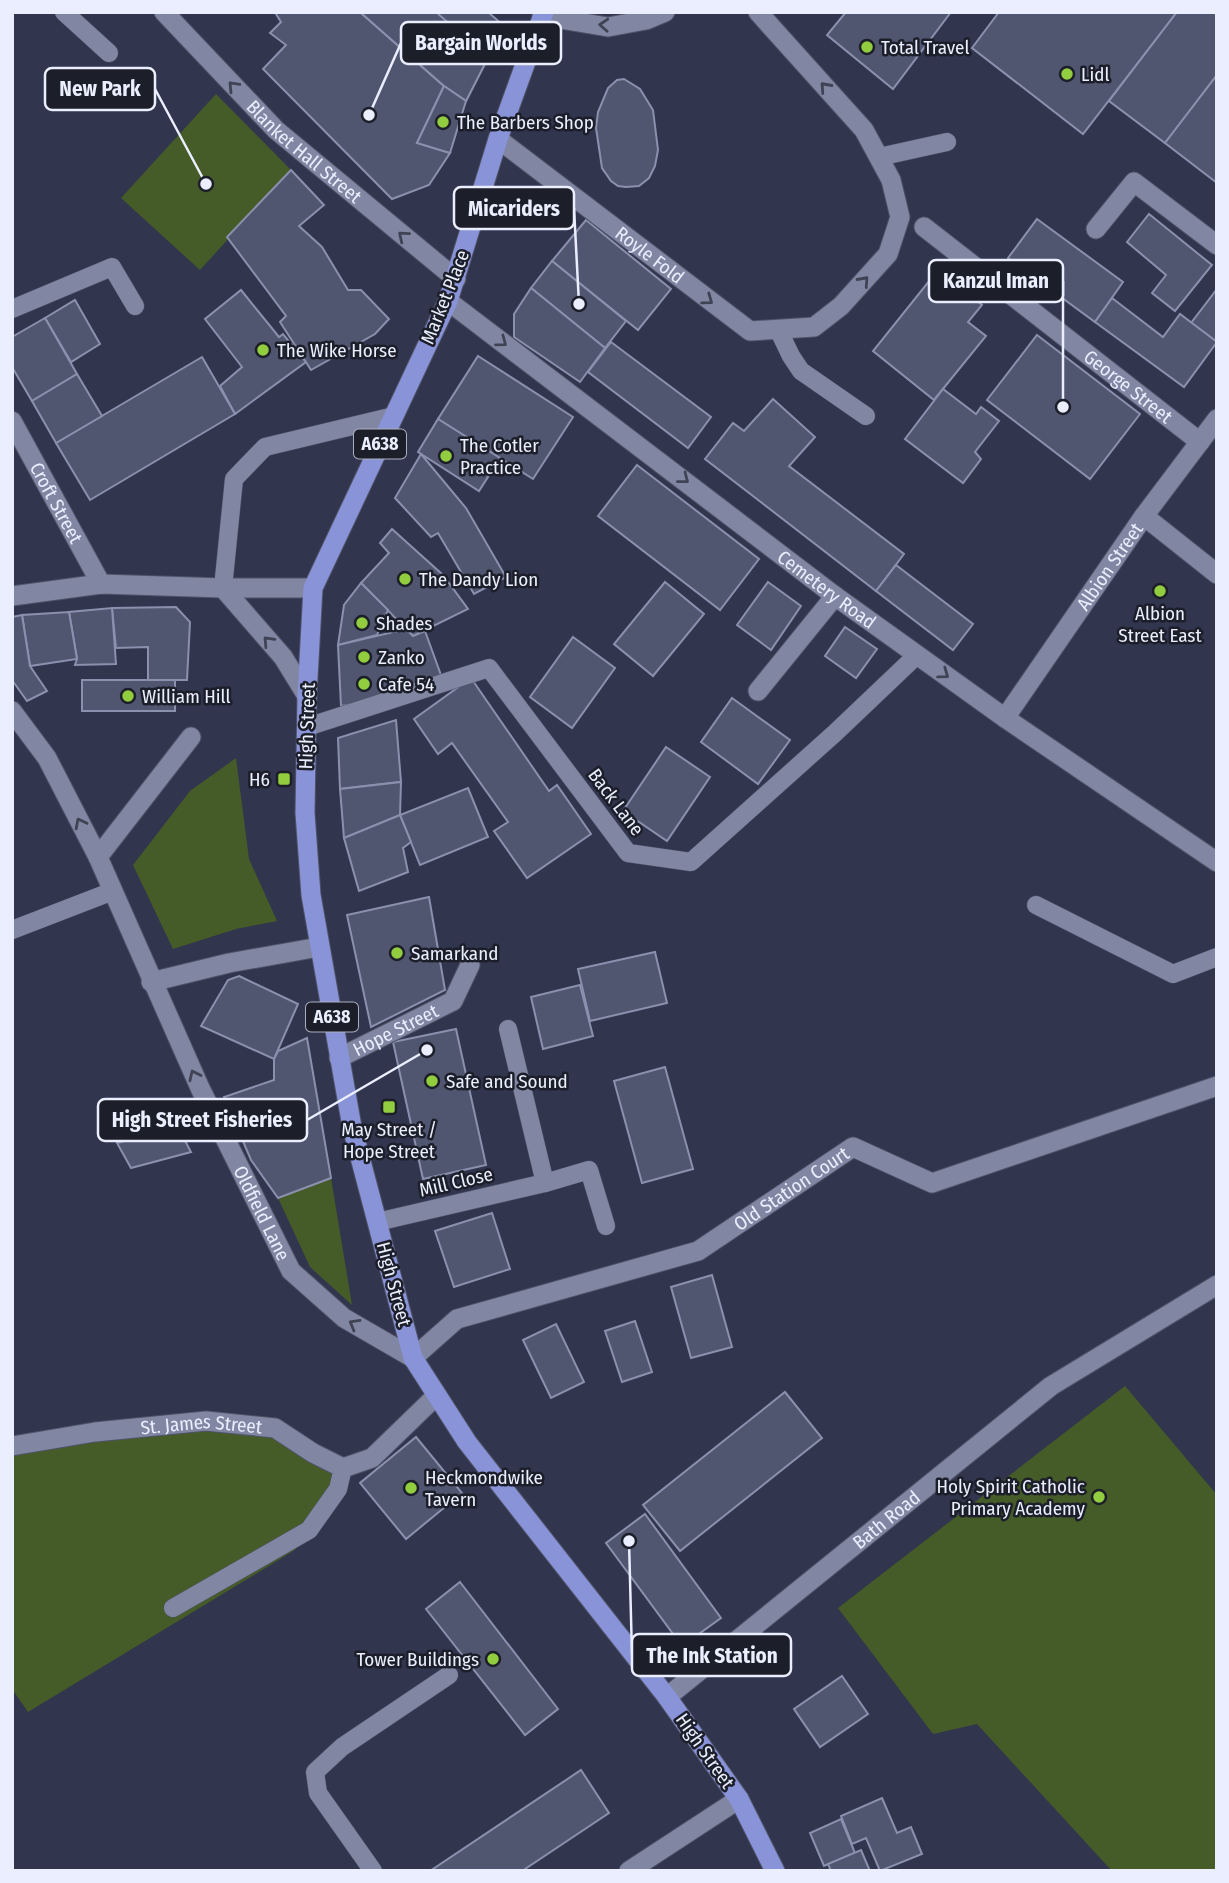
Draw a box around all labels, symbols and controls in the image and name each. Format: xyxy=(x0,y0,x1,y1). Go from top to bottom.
one-way arrow xyxy=(598,18,609,33)
callout: Bargain Worlds xyxy=(401,22,561,64)
text: Bargain Worlds xyxy=(415,30,547,56)
place label: Total Travel xyxy=(881,36,970,59)
marker: Total Travel xyxy=(859,39,875,55)
place label: Lidl xyxy=(1081,63,1109,86)
marker: Lidl xyxy=(1059,66,1075,82)
callout: New Park xyxy=(45,68,155,110)
text: New Park xyxy=(59,76,141,102)
one-way arrow xyxy=(228,81,241,94)
one-way arrow xyxy=(821,82,834,95)
street label: Blanket Hall Street xyxy=(242,95,367,208)
place label: The Barbers Shop xyxy=(457,111,594,134)
marker: The Barbers Shop xyxy=(435,114,451,130)
callout: Micariders xyxy=(454,187,574,229)
text: Micariders xyxy=(468,196,560,222)
street label: Royle Fold xyxy=(611,221,689,288)
one-way arrow xyxy=(399,231,411,244)
street label: Market Place xyxy=(416,247,474,347)
callout: Kanzul Iman xyxy=(929,260,1063,302)
text: Kanzul Iman xyxy=(943,268,1049,294)
one-way arrow xyxy=(856,276,868,289)
one-way arrow xyxy=(700,292,713,304)
one-way arrow xyxy=(494,334,507,346)
place label: The Wike Horse xyxy=(277,339,397,362)
marker: The Wike Horse xyxy=(255,342,271,358)
street label: George Street xyxy=(1079,345,1178,428)
road number: A638 xyxy=(354,430,406,458)
place label: The Cotler Practice xyxy=(460,434,539,479)
marker: The Cotler Practice xyxy=(438,448,454,464)
street label: Croft Street xyxy=(25,458,88,548)
one-way arrow xyxy=(676,471,688,484)
street label: Albion Street xyxy=(1071,518,1148,615)
street label: Cemetery Road xyxy=(773,545,881,633)
place label: The Dandy Lion xyxy=(419,568,538,591)
marker: The Dandy Lion xyxy=(397,571,413,587)
marker: Albion Street East xyxy=(1152,583,1168,599)
place label: Albion Street East xyxy=(1118,602,1202,647)
place label: Shades xyxy=(376,612,432,635)
marker: Shades xyxy=(354,615,370,631)
one-way arrow xyxy=(264,636,276,649)
place label: Zanko xyxy=(378,646,425,669)
marker: Zanko xyxy=(356,649,372,665)
one-way arrow xyxy=(936,666,949,678)
place label: Cafe 54 xyxy=(378,673,434,696)
marker: Cafe 54 xyxy=(356,676,372,692)
street label: High Street xyxy=(294,682,320,770)
place label: William Hill xyxy=(142,685,231,708)
marker: William Hill xyxy=(120,688,136,704)
street label: Back Lane xyxy=(583,764,649,840)
place label: H6 xyxy=(249,768,270,791)
marker: H6 xyxy=(276,771,292,787)
one-way arrow xyxy=(75,818,89,830)
place label: Samarkand xyxy=(411,942,498,965)
marker: Samarkand xyxy=(389,945,405,961)
street label: Hope Street xyxy=(349,999,442,1061)
road number: A638 xyxy=(306,1002,358,1032)
one-way arrow xyxy=(188,1070,202,1082)
place label: Safe and Sound xyxy=(446,1070,568,1093)
marker: Safe and Sound xyxy=(424,1073,440,1089)
callout: High Street Fisheries xyxy=(98,1099,307,1141)
marker: May Street / Hope Street xyxy=(381,1099,397,1115)
text: High Street Fisheries xyxy=(112,1107,292,1133)
place label: May Street / Hope Street xyxy=(341,1118,437,1163)
street label: Old Station Court xyxy=(729,1141,854,1235)
street label: Oldfield Lane xyxy=(229,1162,295,1264)
street label: Mill Close xyxy=(417,1162,495,1202)
street label: High Street xyxy=(372,1239,416,1329)
one-way arrow xyxy=(349,1319,362,1332)
street label: St. James Street xyxy=(139,1409,264,1439)
place label: Heckmondwike Tavern xyxy=(425,1466,543,1511)
place label: Holy Spirit Catholic Primary Academy xyxy=(936,1475,1086,1520)
marker: Heckmondwike Tavern xyxy=(403,1480,419,1496)
street label: Bath Road xyxy=(848,1485,924,1554)
marker: Holy Spirit Catholic Primary Academy xyxy=(1091,1489,1107,1505)
callout: The Ink Station xyxy=(632,1634,791,1676)
text: The Ink Station xyxy=(646,1643,778,1669)
place label: Tower Buildings xyxy=(356,1648,479,1671)
marker: Tower Buildings xyxy=(485,1651,501,1667)
street label: High Street xyxy=(671,1709,740,1794)

